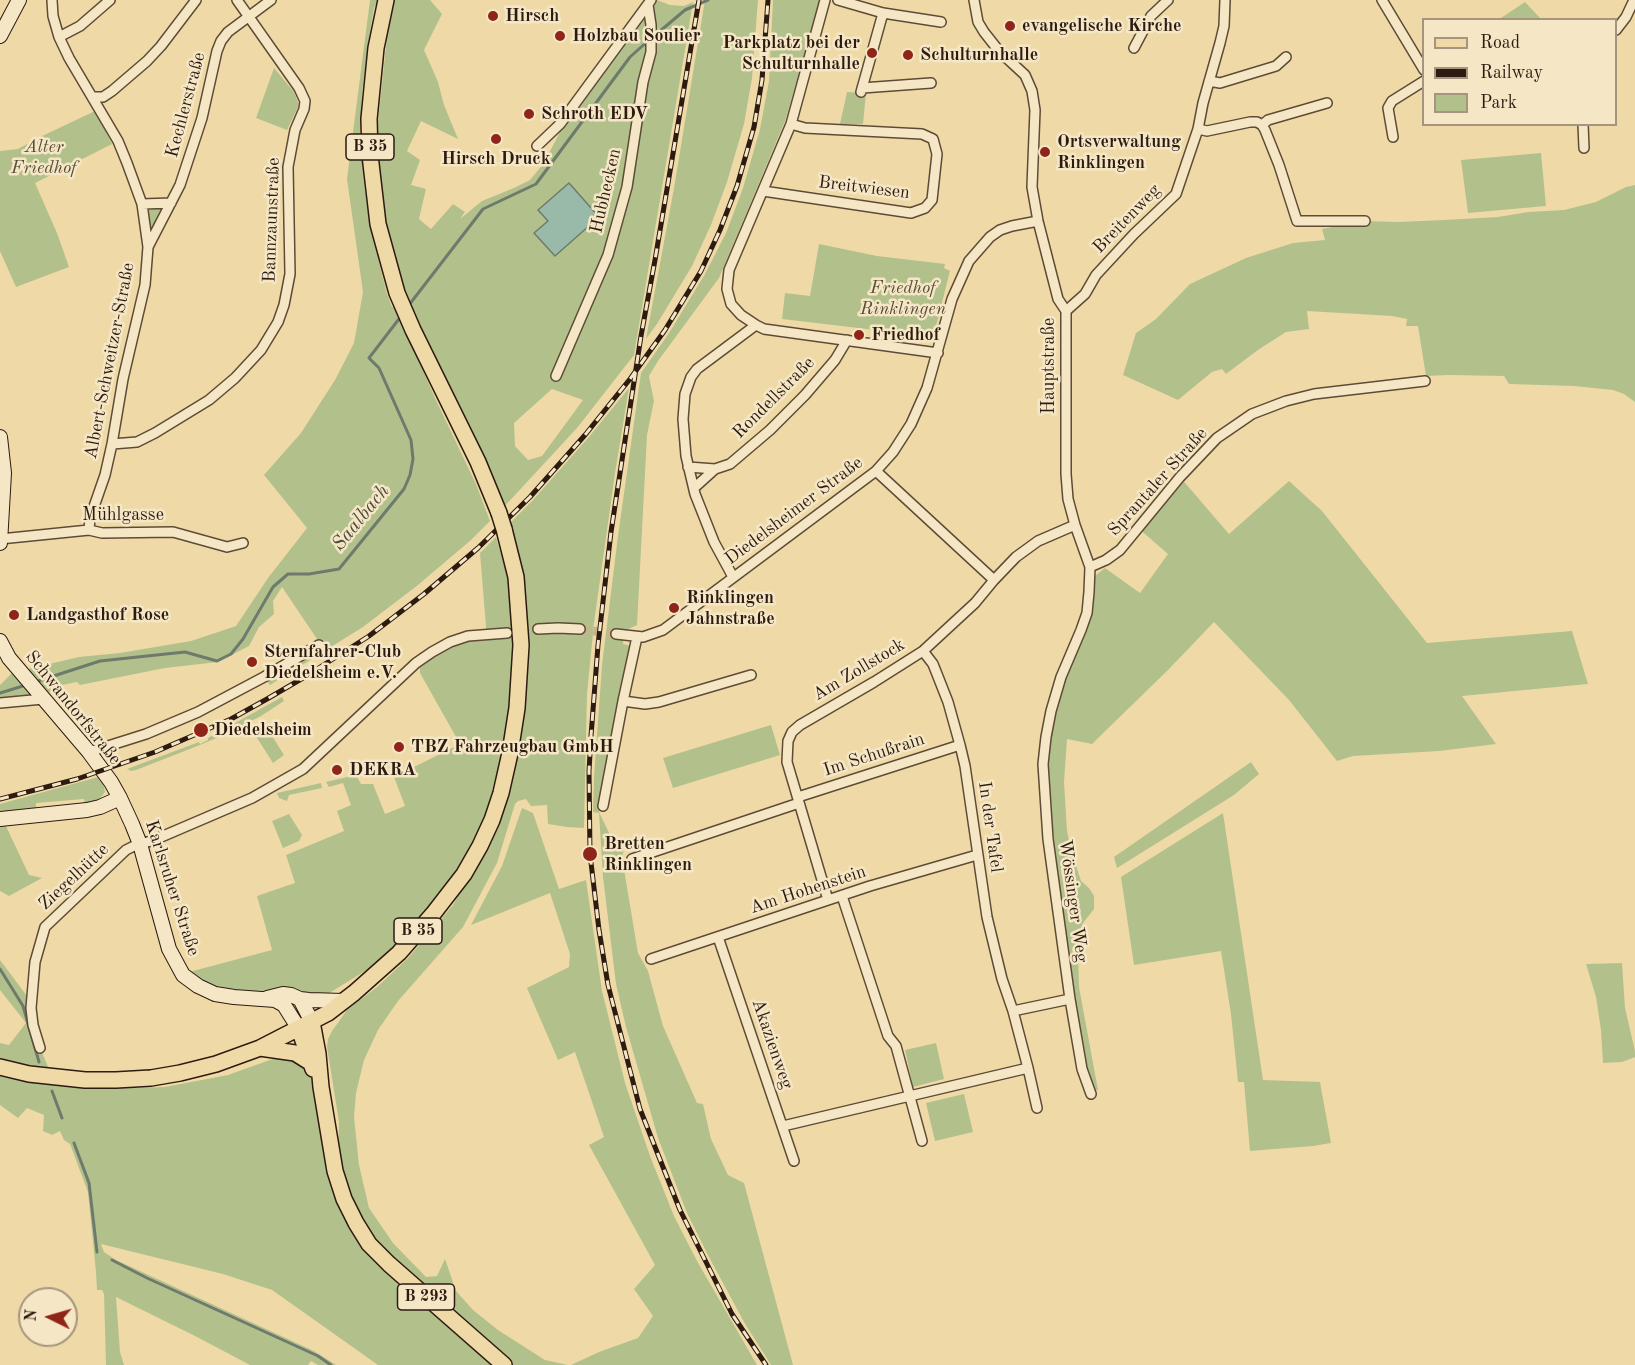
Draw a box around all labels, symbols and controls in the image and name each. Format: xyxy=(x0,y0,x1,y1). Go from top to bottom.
place label: Hirsch xyxy=(505,5,559,27)
marker: Hirsch xyxy=(486,9,500,23)
place label: evangelische Kirche xyxy=(1022,15,1182,37)
legend xyxy=(1422,18,1617,126)
marker: evangelische Kirche xyxy=(1003,19,1017,33)
place label: Holzbau Soulier xyxy=(572,25,701,47)
marker: Holzbau Soulier xyxy=(553,29,567,43)
place label: Parkplatz bei der Schulturnhalle xyxy=(722,32,860,74)
text: Road xyxy=(1480,34,1520,52)
place label: Schulturnhalle xyxy=(920,44,1038,66)
marker: Parkplatz bei der Schulturnhalle xyxy=(865,46,879,60)
marker: Schulturnhalle xyxy=(901,48,915,62)
street label: Kechlerstraße xyxy=(162,50,210,160)
text: Railway xyxy=(1480,64,1543,82)
text: Park xyxy=(1480,94,1517,112)
place label: Schroth EDV xyxy=(541,103,648,125)
marker: Schroth EDV xyxy=(522,107,536,121)
place label: Ortsverwaltung Rinklingen xyxy=(1057,131,1181,174)
marker: Hirsch Druck xyxy=(489,132,503,146)
road number: B 35 xyxy=(346,134,394,160)
park label: Alter Friedhof xyxy=(11,136,77,178)
marker: Ortsverwaltung Rinklingen xyxy=(1038,145,1052,159)
street label: Hubhecken xyxy=(586,147,626,235)
place label: Hirsch Druck xyxy=(441,148,551,170)
street label: Bannzaunstraße xyxy=(259,157,285,283)
street label: Breitwiesen xyxy=(817,172,911,204)
street label: Breitenweg xyxy=(1089,180,1165,258)
street label: Albert-Schweitzer-Straße xyxy=(80,261,140,461)
park label: Friedhof Rinklingen xyxy=(860,277,946,320)
street label: Hauptstraße xyxy=(1038,318,1060,414)
place label: Friedhof xyxy=(871,324,940,346)
marker: Friedhof xyxy=(852,328,866,342)
street label: Rondellstraße xyxy=(729,353,819,443)
street label: Sprantaler Straße xyxy=(1104,423,1212,541)
street label: Diedelsheimer Straße xyxy=(721,452,867,570)
water label: Saalbach xyxy=(327,480,395,556)
street label: Mühlgasse xyxy=(82,504,164,526)
place label: Rinklingen Jahnstraße xyxy=(686,587,775,630)
marker: Rinklingen Jahnstraße xyxy=(667,601,681,615)
place label: Landgasthof Rose xyxy=(26,604,169,626)
marker: Landgasthof Rose xyxy=(7,608,21,622)
street label: Am Zollstock xyxy=(809,634,909,706)
place label: Sternfahrer-Club Diedelsheim e.V. xyxy=(264,641,401,684)
street label: Schwandorfstraße xyxy=(20,647,126,769)
marker: Sternfahrer-Club Diedelsheim e.V. xyxy=(245,655,259,669)
place label: Diedelsheim xyxy=(214,719,312,741)
marker: Diedelsheim xyxy=(192,721,210,739)
street label: Im Schußrain xyxy=(821,728,927,782)
place label: TBZ Fahrzeugbau GmbH xyxy=(411,736,614,758)
marker: TBZ Fahrzeugbau GmbH xyxy=(392,740,406,754)
place label: DEKRA xyxy=(349,759,416,781)
marker: DEKRA xyxy=(330,763,344,777)
street label: In der Tafel xyxy=(973,780,1007,874)
street label: Karlsruher Straße xyxy=(140,817,204,959)
place label: Bretten Rinklingen xyxy=(604,833,692,876)
street label: Wössinger Weg xyxy=(1054,838,1092,964)
street label: Ziegelhütte xyxy=(34,839,114,915)
marker: Bretten Rinklingen xyxy=(581,845,599,863)
street label: Am Hohenstein xyxy=(747,861,869,919)
road number: B 35 xyxy=(394,918,442,944)
street label: Akazienweg xyxy=(747,996,797,1092)
road number: B 293 xyxy=(398,1284,454,1310)
north arrow xyxy=(18,1287,78,1347)
text: N xyxy=(24,1309,41,1322)

